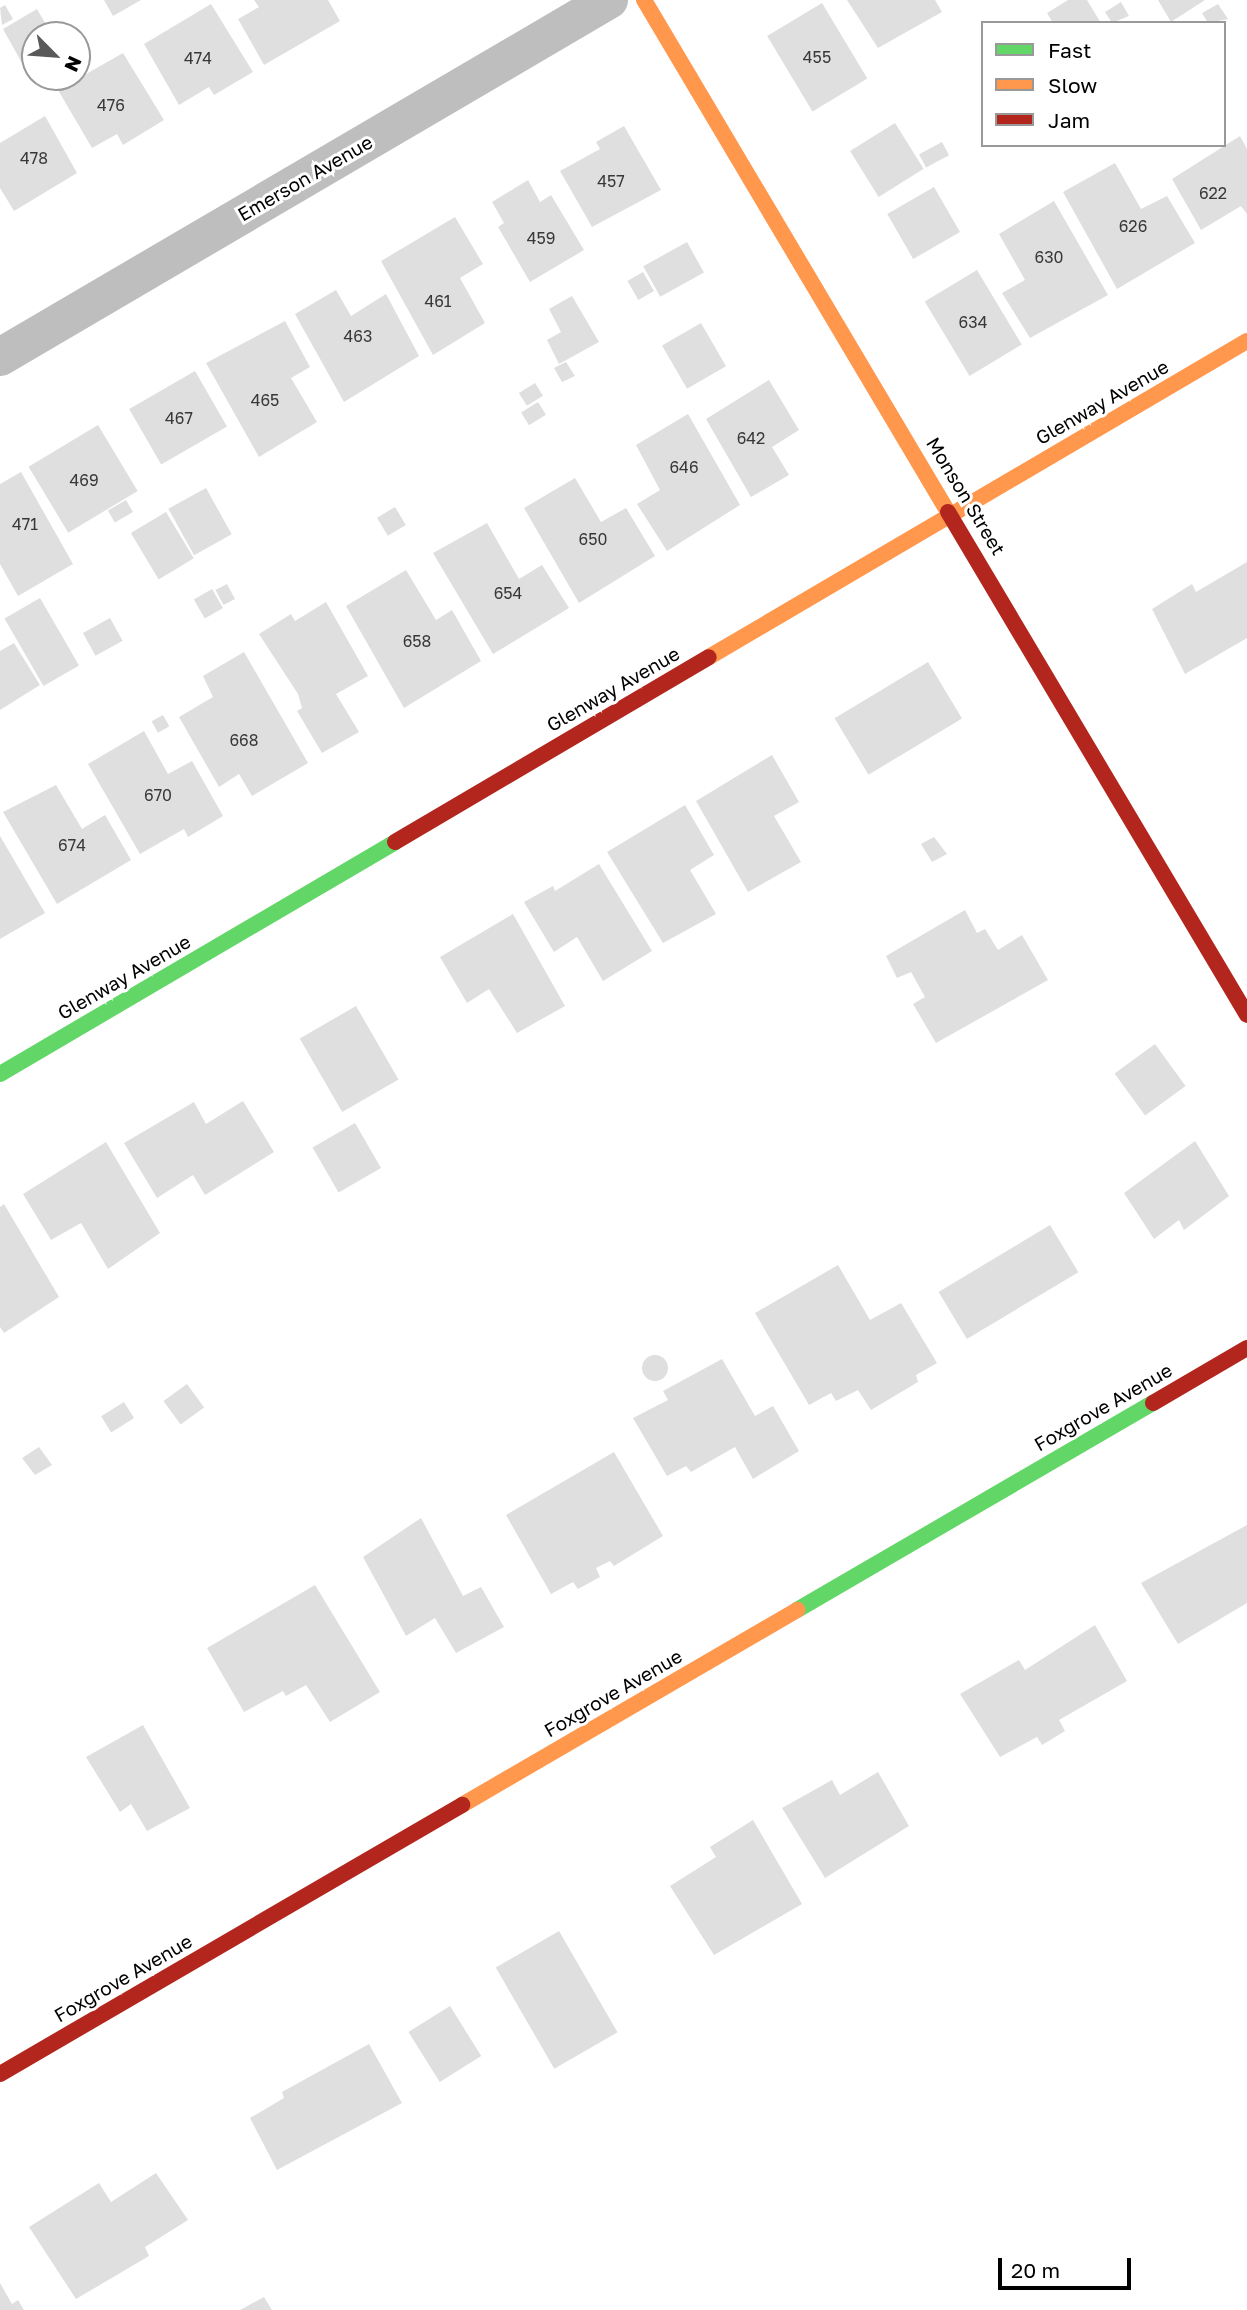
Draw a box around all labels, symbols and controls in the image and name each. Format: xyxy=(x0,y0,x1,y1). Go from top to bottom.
north arrow xyxy=(21,21,91,91)
legend xyxy=(981,21,1226,147)
text: Fast xyxy=(1048,37,1091,63)
house number: 455 xyxy=(803,47,831,67)
house number: 474 xyxy=(184,48,212,68)
text: N xyxy=(60,53,87,76)
text: Slow xyxy=(1048,72,1097,98)
house number: 476 xyxy=(97,95,125,115)
text: Jam xyxy=(1048,107,1090,133)
street label: Emerson Avenue xyxy=(234,130,376,226)
house number: 478 xyxy=(20,148,48,168)
house number: 457 xyxy=(597,171,625,191)
house number: 622 xyxy=(1199,183,1227,203)
house number: 626 xyxy=(1119,216,1147,236)
house number: 459 xyxy=(527,228,555,248)
house number: 630 xyxy=(1035,247,1063,267)
house number: 461 xyxy=(424,291,452,311)
house number: 634 xyxy=(959,312,987,332)
house number: 463 xyxy=(344,326,372,346)
street label: Glenway Avenue xyxy=(1032,355,1172,449)
house number: 465 xyxy=(251,390,279,410)
house number: 467 xyxy=(165,408,193,428)
house number: 642 xyxy=(737,428,765,448)
street label: Monson Street xyxy=(922,433,1010,559)
house number: 646 xyxy=(669,457,699,477)
house number: 469 xyxy=(69,470,99,490)
house number: 471 xyxy=(12,514,38,534)
house number: 650 xyxy=(579,529,607,549)
house number: 654 xyxy=(494,583,522,603)
house number: 658 xyxy=(403,631,431,651)
street label: Glenway Avenue xyxy=(543,642,683,736)
house number: 668 xyxy=(229,730,259,750)
house number: 670 xyxy=(144,785,172,805)
house number: 674 xyxy=(58,835,86,855)
street label: Glenway Avenue xyxy=(54,930,194,1024)
street label: Foxgrove Avenue xyxy=(1030,1358,1176,1456)
street label: Foxgrove Avenue xyxy=(540,1644,686,1742)
street label: Foxgrove Avenue xyxy=(50,1929,196,2027)
scale bar xyxy=(1002,2244,1135,2288)
text: 20 m xyxy=(1011,2257,1060,2283)

